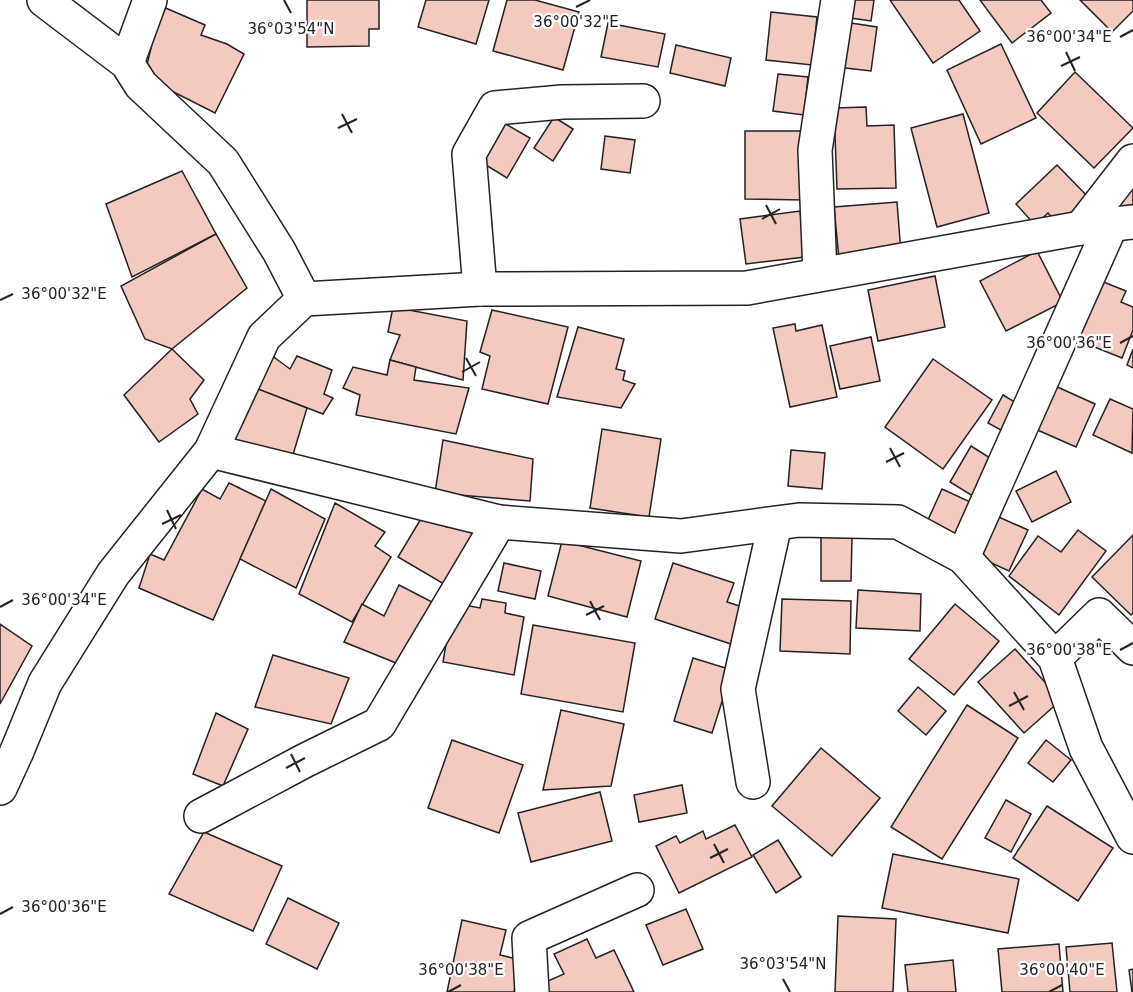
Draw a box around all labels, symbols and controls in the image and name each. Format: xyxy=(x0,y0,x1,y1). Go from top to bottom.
text: 36°00'32"E xyxy=(533,13,619,31)
text: 36°03'54"N xyxy=(247,20,335,38)
text: 36°00'34"E xyxy=(1026,28,1112,46)
text: 36°00'32"E xyxy=(21,285,107,303)
text: 36°00'36"E xyxy=(1026,334,1112,352)
text: 36°00'34"E xyxy=(21,591,107,609)
text: 36°00'38"E xyxy=(1026,641,1112,659)
text: 36°00'36"E xyxy=(21,898,107,916)
text: 36°03'54"N xyxy=(739,955,827,973)
text: 36°00'38"E xyxy=(418,961,504,979)
text: 36°00'40"E xyxy=(1019,961,1105,979)

